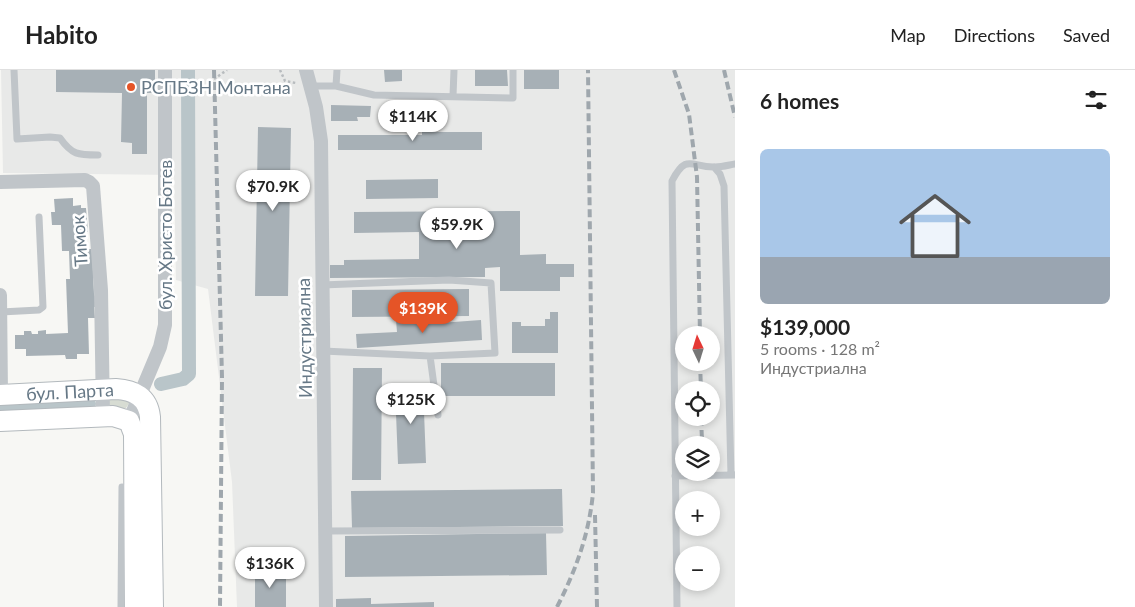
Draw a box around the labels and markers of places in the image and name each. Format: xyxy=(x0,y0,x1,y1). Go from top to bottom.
place label: РСПБЗН Монтана xyxy=(141,76,291,98)
marker: РСПБЗН Монтана xyxy=(125,81,137,93)
pin: $114K xyxy=(378,100,448,142)
pin: $70.9K xyxy=(232,170,314,212)
pin: $59.9K xyxy=(416,208,498,250)
pin: $139K xyxy=(388,292,458,334)
pin: $125K xyxy=(376,382,446,425)
pin: $136K xyxy=(235,546,305,589)

